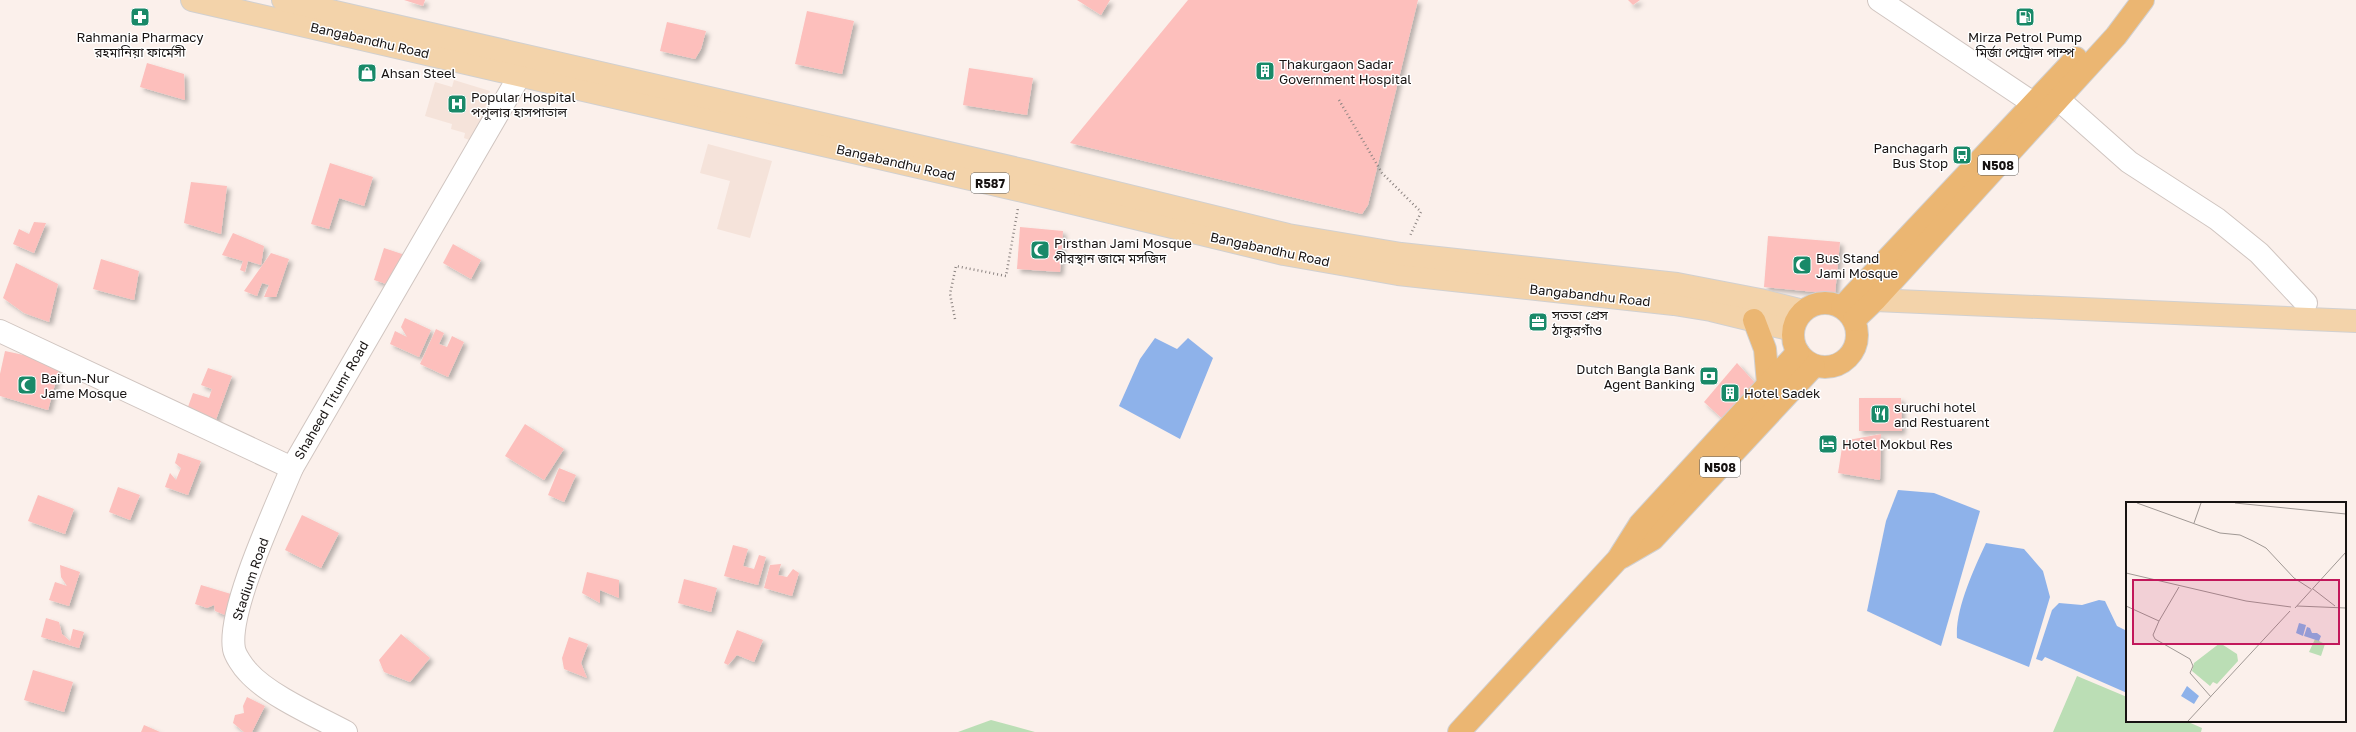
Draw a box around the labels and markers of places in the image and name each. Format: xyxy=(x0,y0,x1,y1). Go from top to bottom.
pharmacy icon: Rahmania Pharmacy রহমানিয়া ফার্মেসী xyxy=(129,6,151,28)
fuel station icon: Mirza Petrol Pump মির্জা পেট্রোল পাম্প xyxy=(2014,6,2036,28)
place label: Rahmania Pharmacy রহমানিয়া ফার্মেসী xyxy=(77,29,204,60)
place label: Mirza Petrol Pump মির্জা পেট্রোল পাম্প xyxy=(1968,29,2082,60)
place label: Thakurgaon Sadar Government Hospital xyxy=(1279,56,1411,87)
building icon: Thakurgaon Sadar Government Hospital xyxy=(1254,60,1276,82)
shop icon: Ahsan Steel xyxy=(356,62,378,84)
place label: Ahsan Steel xyxy=(381,65,456,81)
place label: Popular Hospital পপুলার হাসপাতাল xyxy=(471,89,576,121)
hospital icon: Popular Hospital পপুলার হাসপাতাল xyxy=(446,93,468,115)
place label: Panchagarh Bus Stop xyxy=(1873,140,1948,171)
bus stop icon: Panchagarh Bus Stop xyxy=(1951,144,1973,166)
place label: Pirsthan Jami Mosque পীরস্থান জামে মসজিদ xyxy=(1054,235,1192,266)
mosque icon: Pirsthan Jami Mosque পীরস্থান জামে মসজিদ xyxy=(1029,239,1051,261)
place label: Bus Stand Jami Mosque xyxy=(1816,250,1898,281)
mosque icon: Bus Stand Jami Mosque xyxy=(1791,254,1813,276)
place label: সততা প্রেস ঠাকুরগাঁও xyxy=(1551,307,1609,339)
office icon: সততা প্রেস ঠাকুরগাঁও xyxy=(1527,311,1549,333)
place label: Dutch Bangla Bank Agent Banking xyxy=(1576,361,1696,392)
bank icon: Dutch Bangla Bank Agent Banking xyxy=(1698,365,1720,387)
place label: Baitun-Nur Jame Mosque xyxy=(41,370,127,401)
mosque icon: Baitun-Nur Jame Mosque xyxy=(16,374,38,396)
building icon: Hotel Sadek xyxy=(1719,382,1741,404)
place label: Hotel Sadek xyxy=(1744,385,1821,401)
place label: suruchi hotel and Restuarent xyxy=(1894,399,1990,430)
restaurant icon: suruchi hotel and Restuarent xyxy=(1869,403,1891,425)
hotel icon: Hotel Mokbul Res xyxy=(1817,433,1839,455)
place label: Hotel Mokbul Res xyxy=(1842,436,1953,452)

